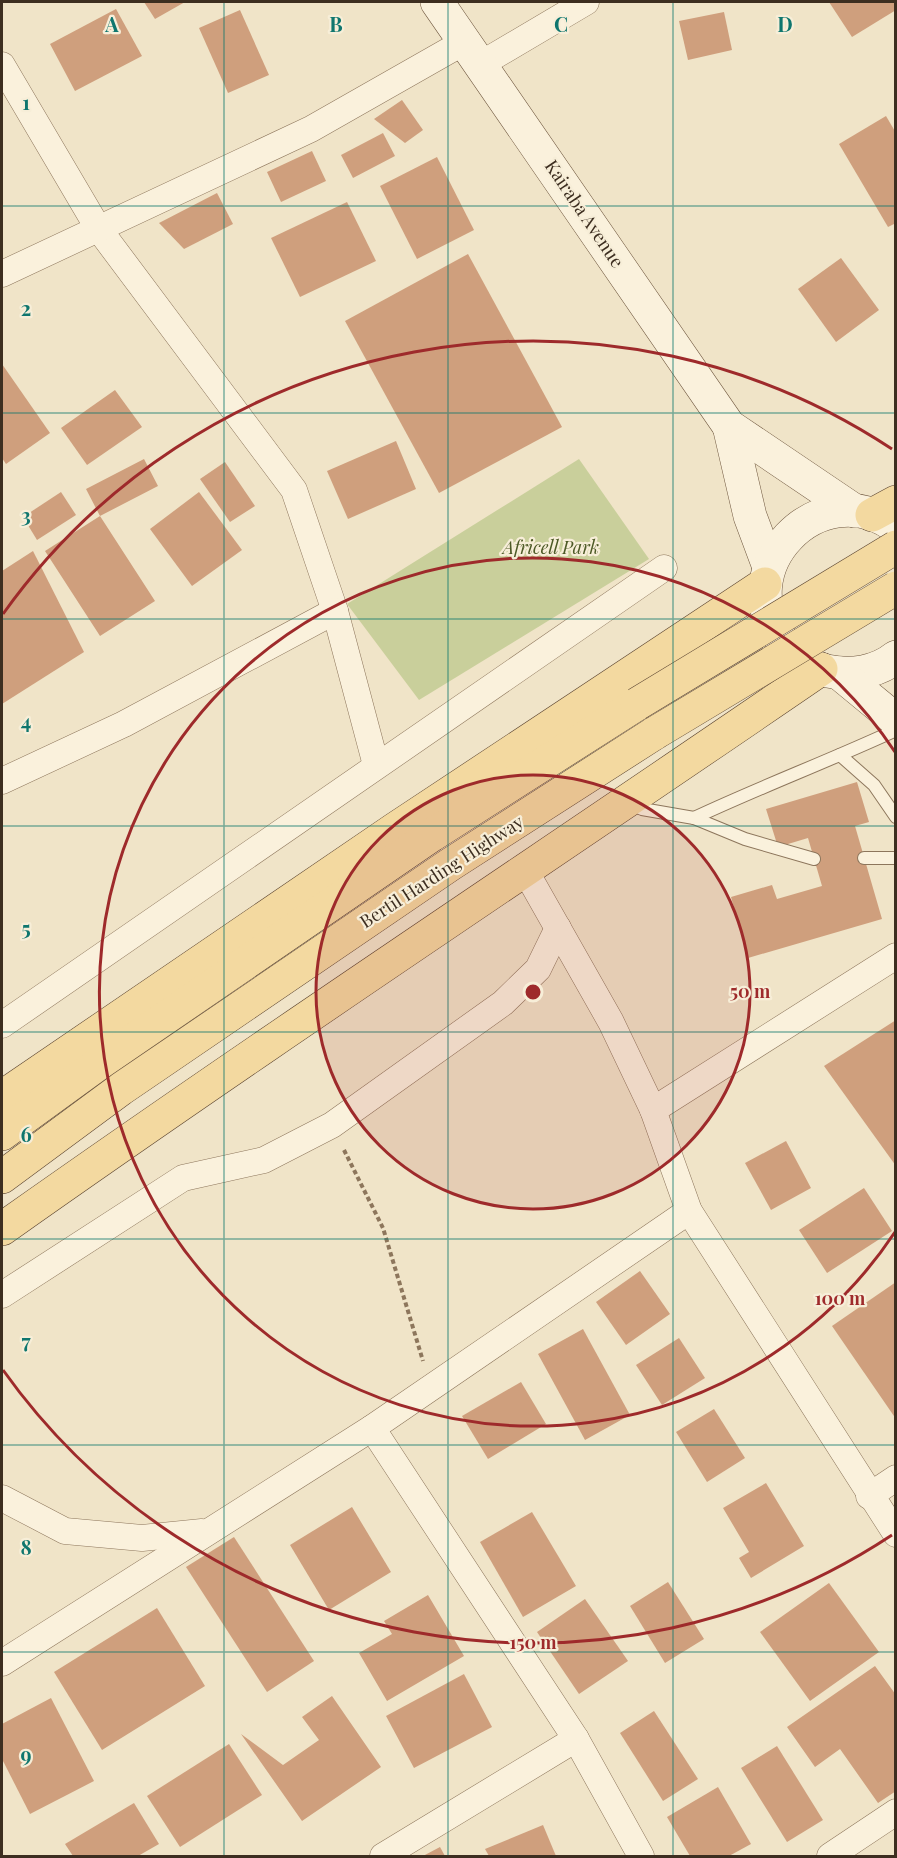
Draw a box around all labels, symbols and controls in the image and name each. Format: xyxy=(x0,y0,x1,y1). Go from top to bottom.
text: A xyxy=(104,10,119,37)
text: B xyxy=(329,10,343,37)
text: C xyxy=(554,10,568,37)
text: D xyxy=(777,10,793,37)
text: 1 xyxy=(22,88,30,115)
street label: Kairaba Avenue xyxy=(540,155,630,272)
text: 2 xyxy=(21,294,31,321)
text: 3 xyxy=(21,501,31,528)
park label: Africell Park xyxy=(501,535,599,559)
text: 4 xyxy=(21,707,31,734)
street label: Bertil Harding Highway xyxy=(355,809,528,933)
text: 5 xyxy=(21,914,31,941)
text: 50 m xyxy=(730,979,771,1003)
centre of rings xyxy=(523,982,543,1002)
text: 6 xyxy=(20,1120,32,1147)
text: 100 m xyxy=(815,1286,866,1310)
text: 7 xyxy=(21,1327,31,1354)
text: 8 xyxy=(20,1533,32,1560)
text: 150 m xyxy=(509,1630,557,1654)
text: 9 xyxy=(20,1740,32,1767)

